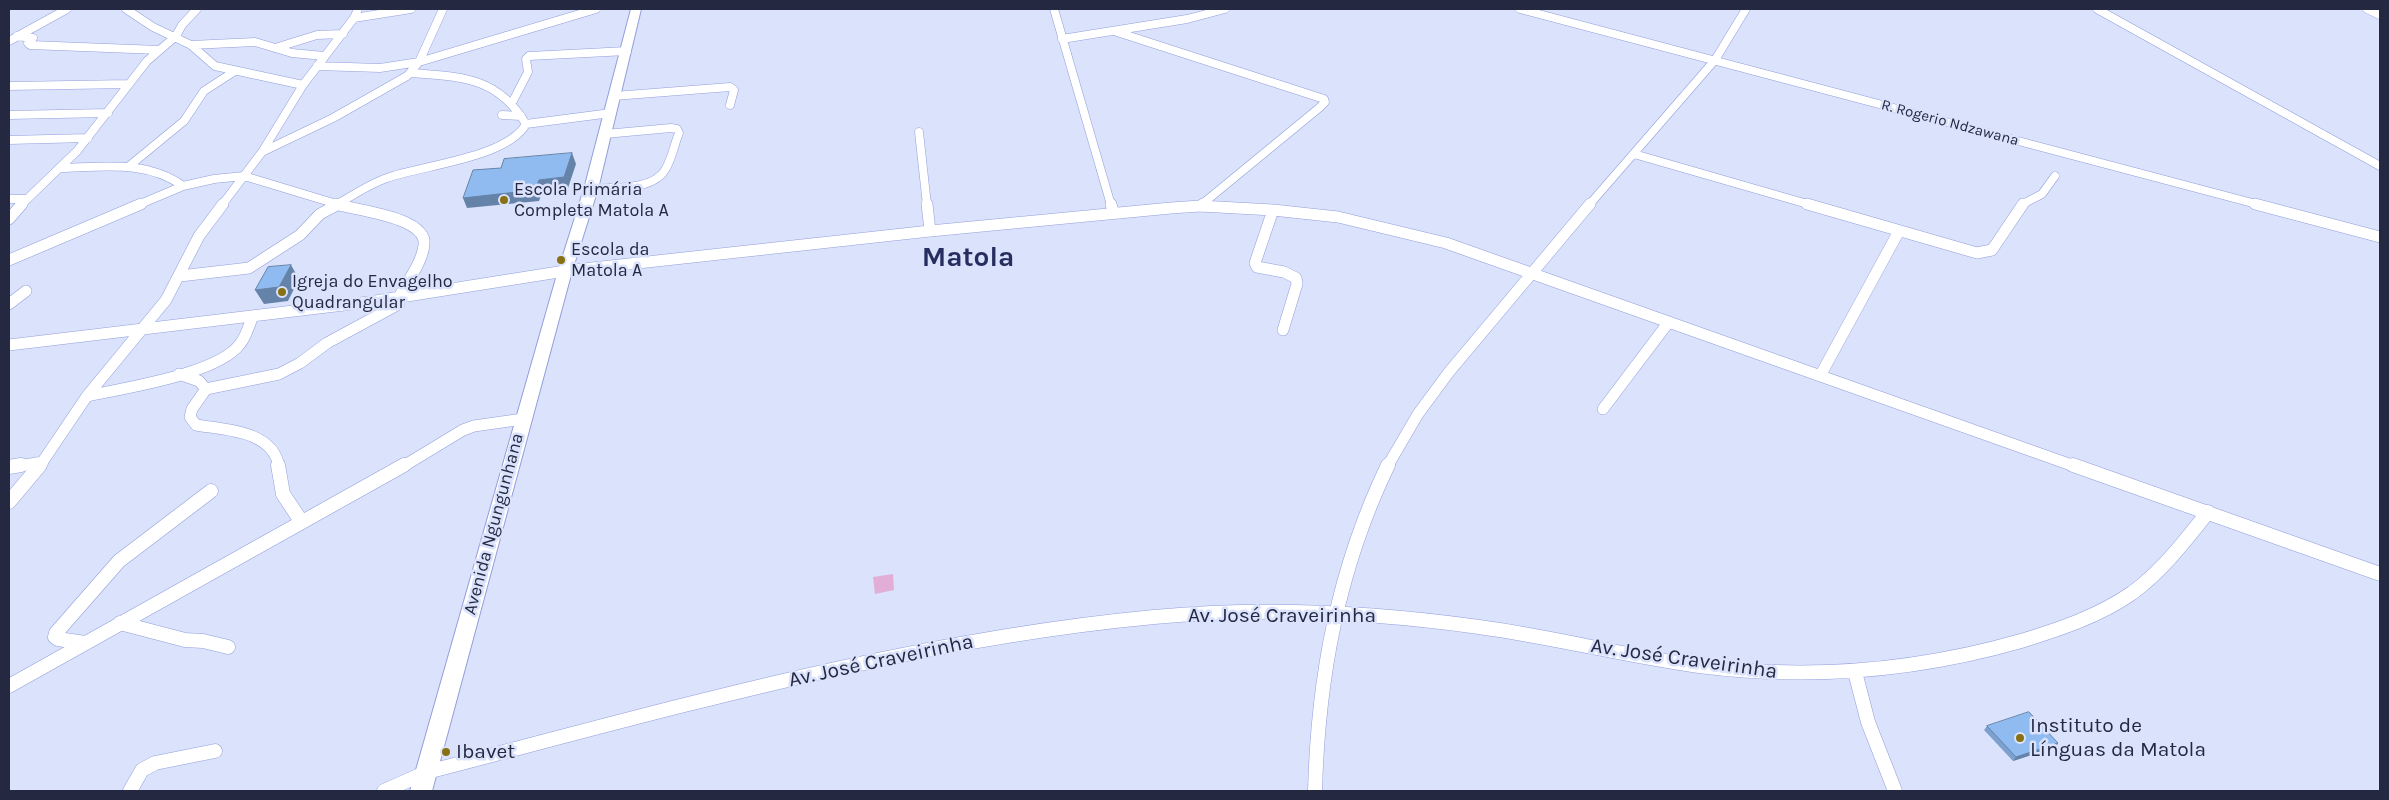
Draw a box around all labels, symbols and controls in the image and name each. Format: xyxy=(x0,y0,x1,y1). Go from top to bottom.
street label: R. Rogerio Ndzawana xyxy=(1879,96,2021,150)
place label: Escola Primária Completa Matola A xyxy=(514,179,669,222)
marker: Escola Primária Completa Matola A xyxy=(498,194,510,206)
place label: Escola da Matola A xyxy=(571,239,649,282)
district label: Matola xyxy=(922,241,1014,275)
marker: Escola da Matola A xyxy=(555,254,567,266)
place label: Igreja do Envagelho Quadrangular xyxy=(292,271,453,314)
marker: Igreja do Envagelho Quadrangular xyxy=(276,286,288,298)
street label: Avenida Ngungunhana xyxy=(459,431,529,617)
street label: Av. José Craveirinha xyxy=(1188,603,1376,629)
street label: Av. José Craveirinha xyxy=(786,629,976,693)
street label: Av. José Craveirinha xyxy=(1589,633,1779,685)
place label: Instituto de Línguas da Matola xyxy=(2030,713,2206,763)
marker: Instituto de Línguas da Matola xyxy=(2014,732,2026,744)
place label: Ibavet xyxy=(456,739,515,765)
marker: Ibavet xyxy=(440,746,452,758)

